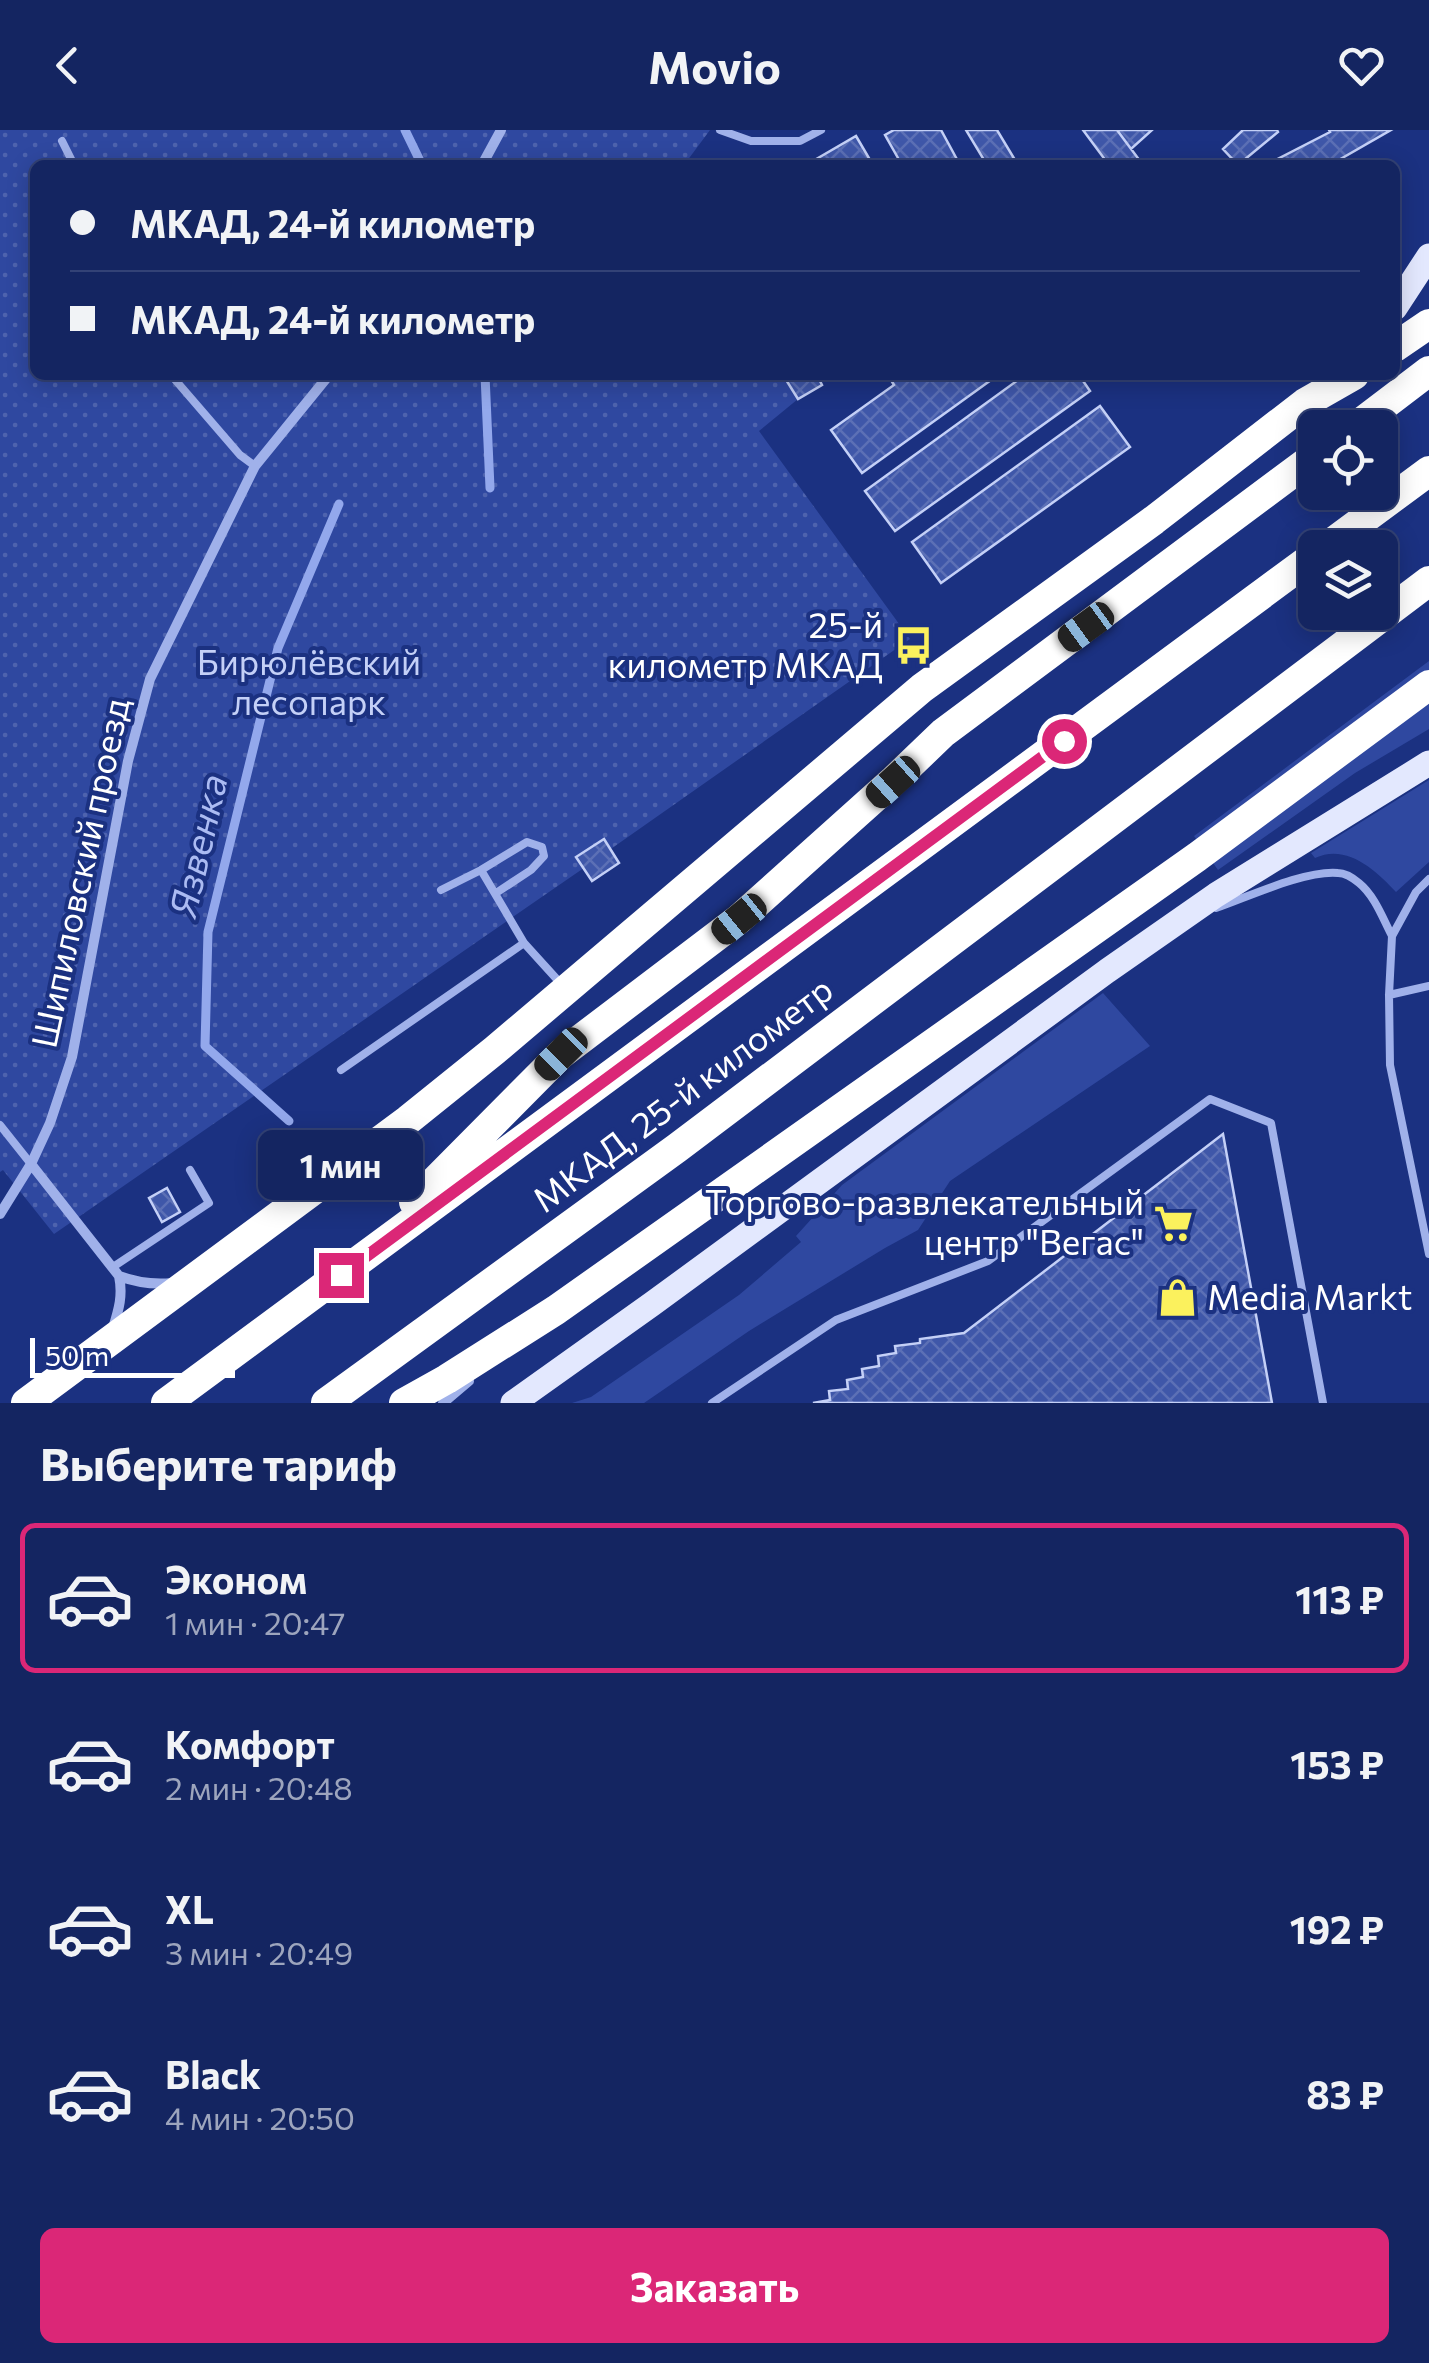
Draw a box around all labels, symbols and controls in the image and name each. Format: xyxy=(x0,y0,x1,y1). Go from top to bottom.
icon: back xyxy=(40,38,95,93)
text: Movio xyxy=(648,38,781,93)
icon: heart xyxy=(1334,38,1389,93)
text: МКАД, 24-й километр xyxy=(130,199,535,246)
text: МКАД, 24-й километр xyxy=(130,295,535,342)
map controls xyxy=(1298,410,1398,630)
button: locate xyxy=(1298,410,1398,510)
button: layers xyxy=(1298,530,1398,630)
car xyxy=(1053,597,1119,657)
place label: 25-й километр МКАД xyxy=(608,602,883,685)
bus stop icon: 25-й километр МКАД xyxy=(892,625,934,667)
park label: Бирюлёвский лесопарк xyxy=(197,639,421,722)
street label: Шипиловский проезд xyxy=(20,694,137,1051)
route start xyxy=(1042,719,1087,764)
car xyxy=(861,751,925,813)
water label: Язвенка xyxy=(157,769,236,923)
car xyxy=(706,888,772,950)
street label: МКАД, 25-й километр xyxy=(523,966,840,1220)
car xyxy=(529,1022,593,1086)
callout: 1 мин xyxy=(258,1130,424,1200)
text: 1 мин xyxy=(300,1145,381,1185)
place label: Торгово-развлекательный центр "Вегас" xyxy=(705,1179,1144,1262)
supermarket icon: Торгово-развлекательный центр "Вегас" xyxy=(1153,1202,1195,1244)
route end xyxy=(319,1253,364,1298)
place label: Мedia Мarkt xyxy=(1207,1274,1412,1317)
shop icon: Мedia Мarkt xyxy=(1156,1277,1198,1319)
scale bar xyxy=(30,1333,235,1378)
text: 50 m xyxy=(45,1338,109,1372)
text: Выберите тариф xyxy=(40,1435,397,1490)
icon: car xyxy=(45,1553,135,1643)
text: Эконом xyxy=(165,1555,307,1602)
text: 113 ₽ xyxy=(1295,1575,1384,1622)
text: 1 мин · 20:47 xyxy=(165,1602,346,1642)
icon: car xyxy=(45,1718,135,1808)
text: Комфорт xyxy=(165,1720,335,1767)
text: 153 ₽ xyxy=(1290,1740,1384,1787)
text: 2 мин · 20:48 xyxy=(165,1767,353,1807)
icon: car xyxy=(45,1883,135,1973)
text: XL xyxy=(165,1885,214,1932)
text: 192 ₽ xyxy=(1290,1905,1384,1952)
text: 3 мин · 20:49 xyxy=(165,1932,353,1972)
icon: car xyxy=(45,2048,135,2138)
text: Black xyxy=(165,2050,261,2097)
text: 83 ₽ xyxy=(1306,2070,1384,2117)
text: 4 мин · 20:50 xyxy=(165,2097,355,2137)
button: Заказать xyxy=(40,2228,1389,2343)

